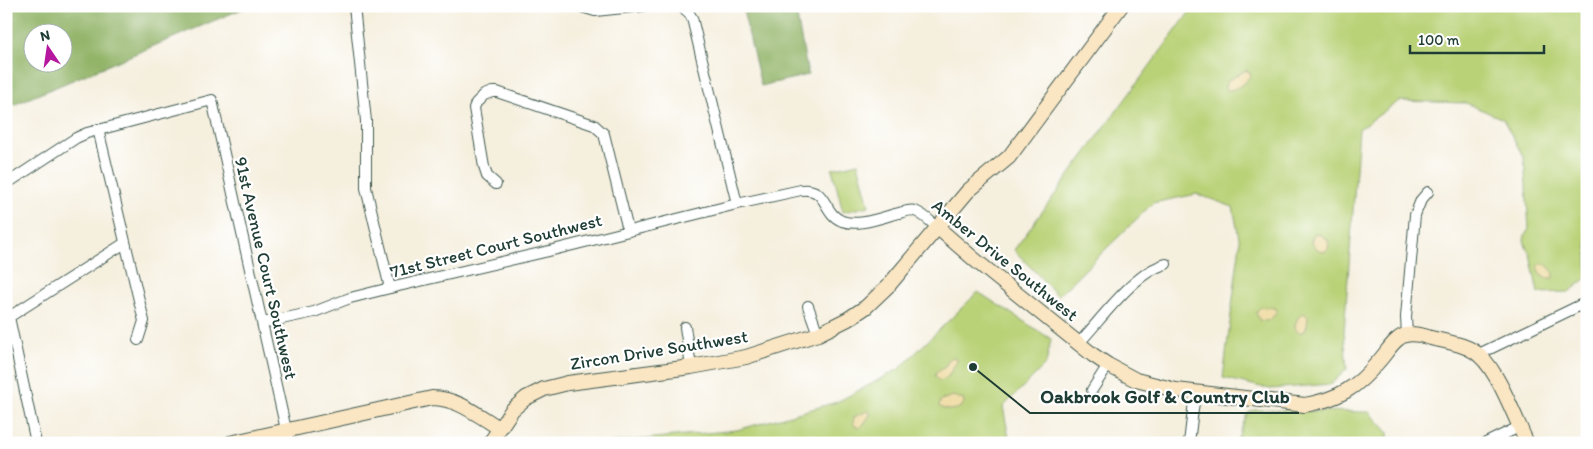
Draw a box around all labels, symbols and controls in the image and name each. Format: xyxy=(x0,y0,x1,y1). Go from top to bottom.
north arrow xyxy=(22,22,72,72)
scale bar xyxy=(1410,22,1544,54)
text: N xyxy=(39,26,52,45)
text: 100 m xyxy=(1418,31,1460,49)
street label: 91st Avenue Court Southwest xyxy=(230,155,302,382)
street label: Amber Drive Southwest xyxy=(927,194,1083,326)
street label: 71st Street Court Southwest xyxy=(388,209,605,283)
street label: Zircon Drive Southwest xyxy=(569,325,750,375)
callout: Oakbrook Golf & Country Club xyxy=(1030,379,1299,413)
text: Oakbrook Golf & Country Club xyxy=(1040,385,1290,408)

